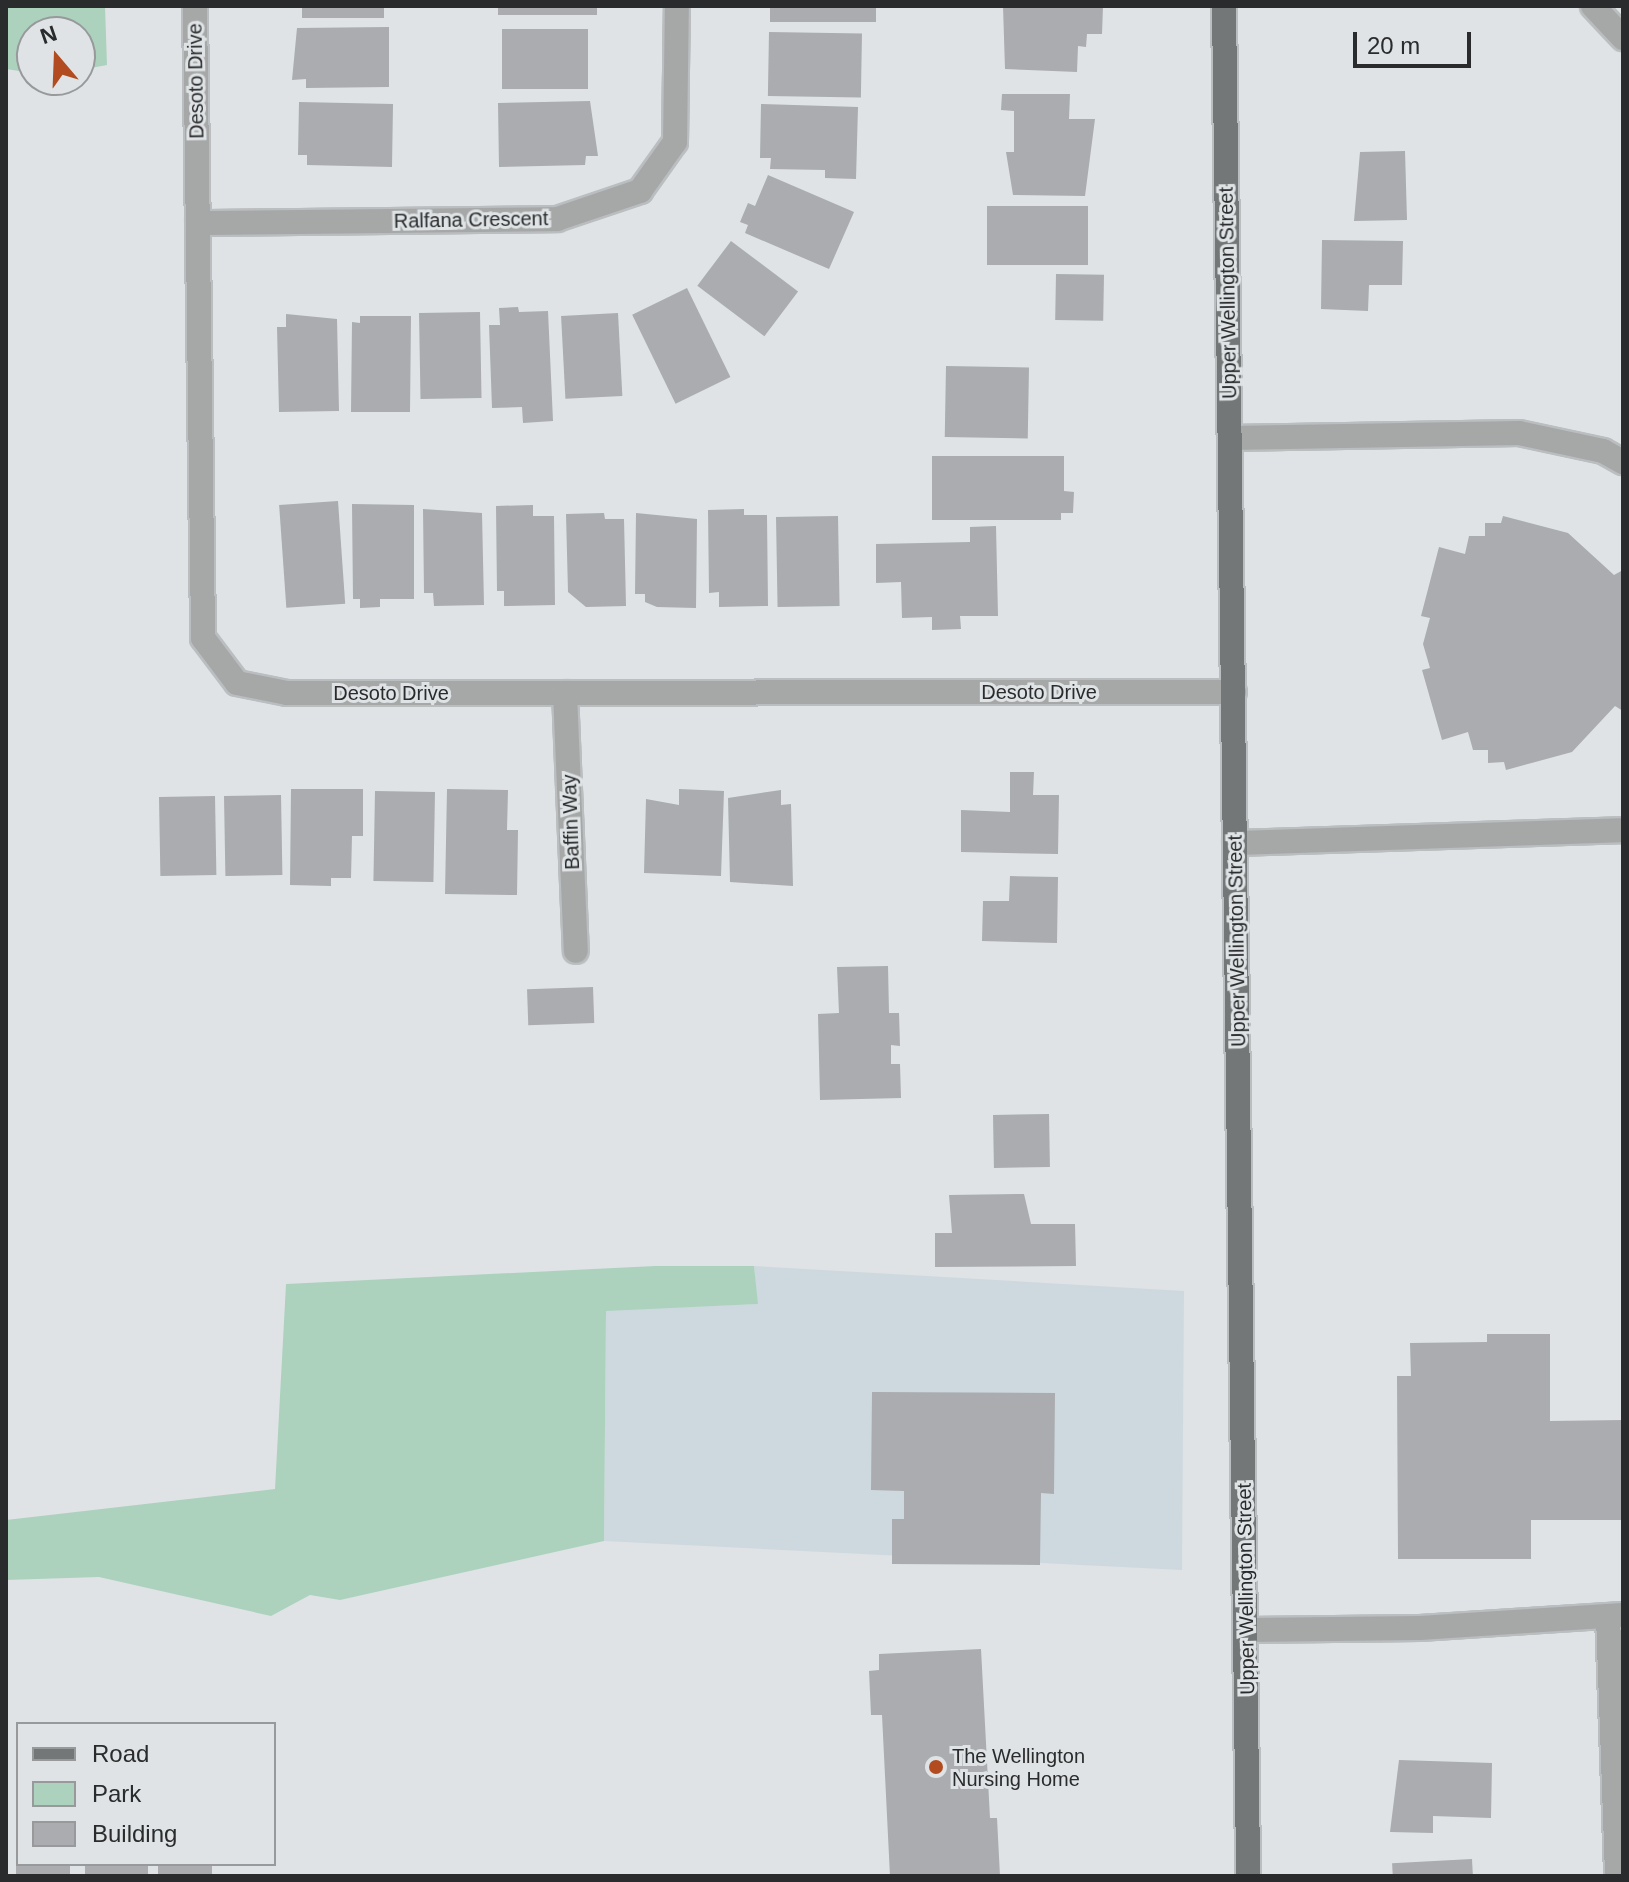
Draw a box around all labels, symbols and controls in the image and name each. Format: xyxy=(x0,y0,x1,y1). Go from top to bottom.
north arrow xyxy=(16,16,96,96)
scale bar xyxy=(1357,16,1475,66)
text: N xyxy=(37,20,60,49)
street label: Desoto Drive xyxy=(183,23,209,139)
text: 20 m xyxy=(1367,32,1420,59)
street label: Upper Wellington Street xyxy=(1214,187,1242,399)
street label: Ralfana Crescent xyxy=(394,207,548,233)
street label: Desoto Drive xyxy=(981,680,1097,704)
street label: Desoto Drive xyxy=(333,681,449,705)
street label: Baffin Way xyxy=(557,774,585,870)
street label: Upper Wellington Street xyxy=(1223,835,1251,1047)
street label: Upper Wellington Street xyxy=(1232,1483,1260,1695)
legend xyxy=(16,1722,276,1866)
text: Road xyxy=(92,1740,149,1767)
place label: The Wellington Nursing Home xyxy=(952,1744,1085,1791)
marker: The Wellington Nursing Home xyxy=(927,1758,945,1776)
text: Park xyxy=(92,1780,141,1807)
text: Building xyxy=(92,1820,177,1847)

